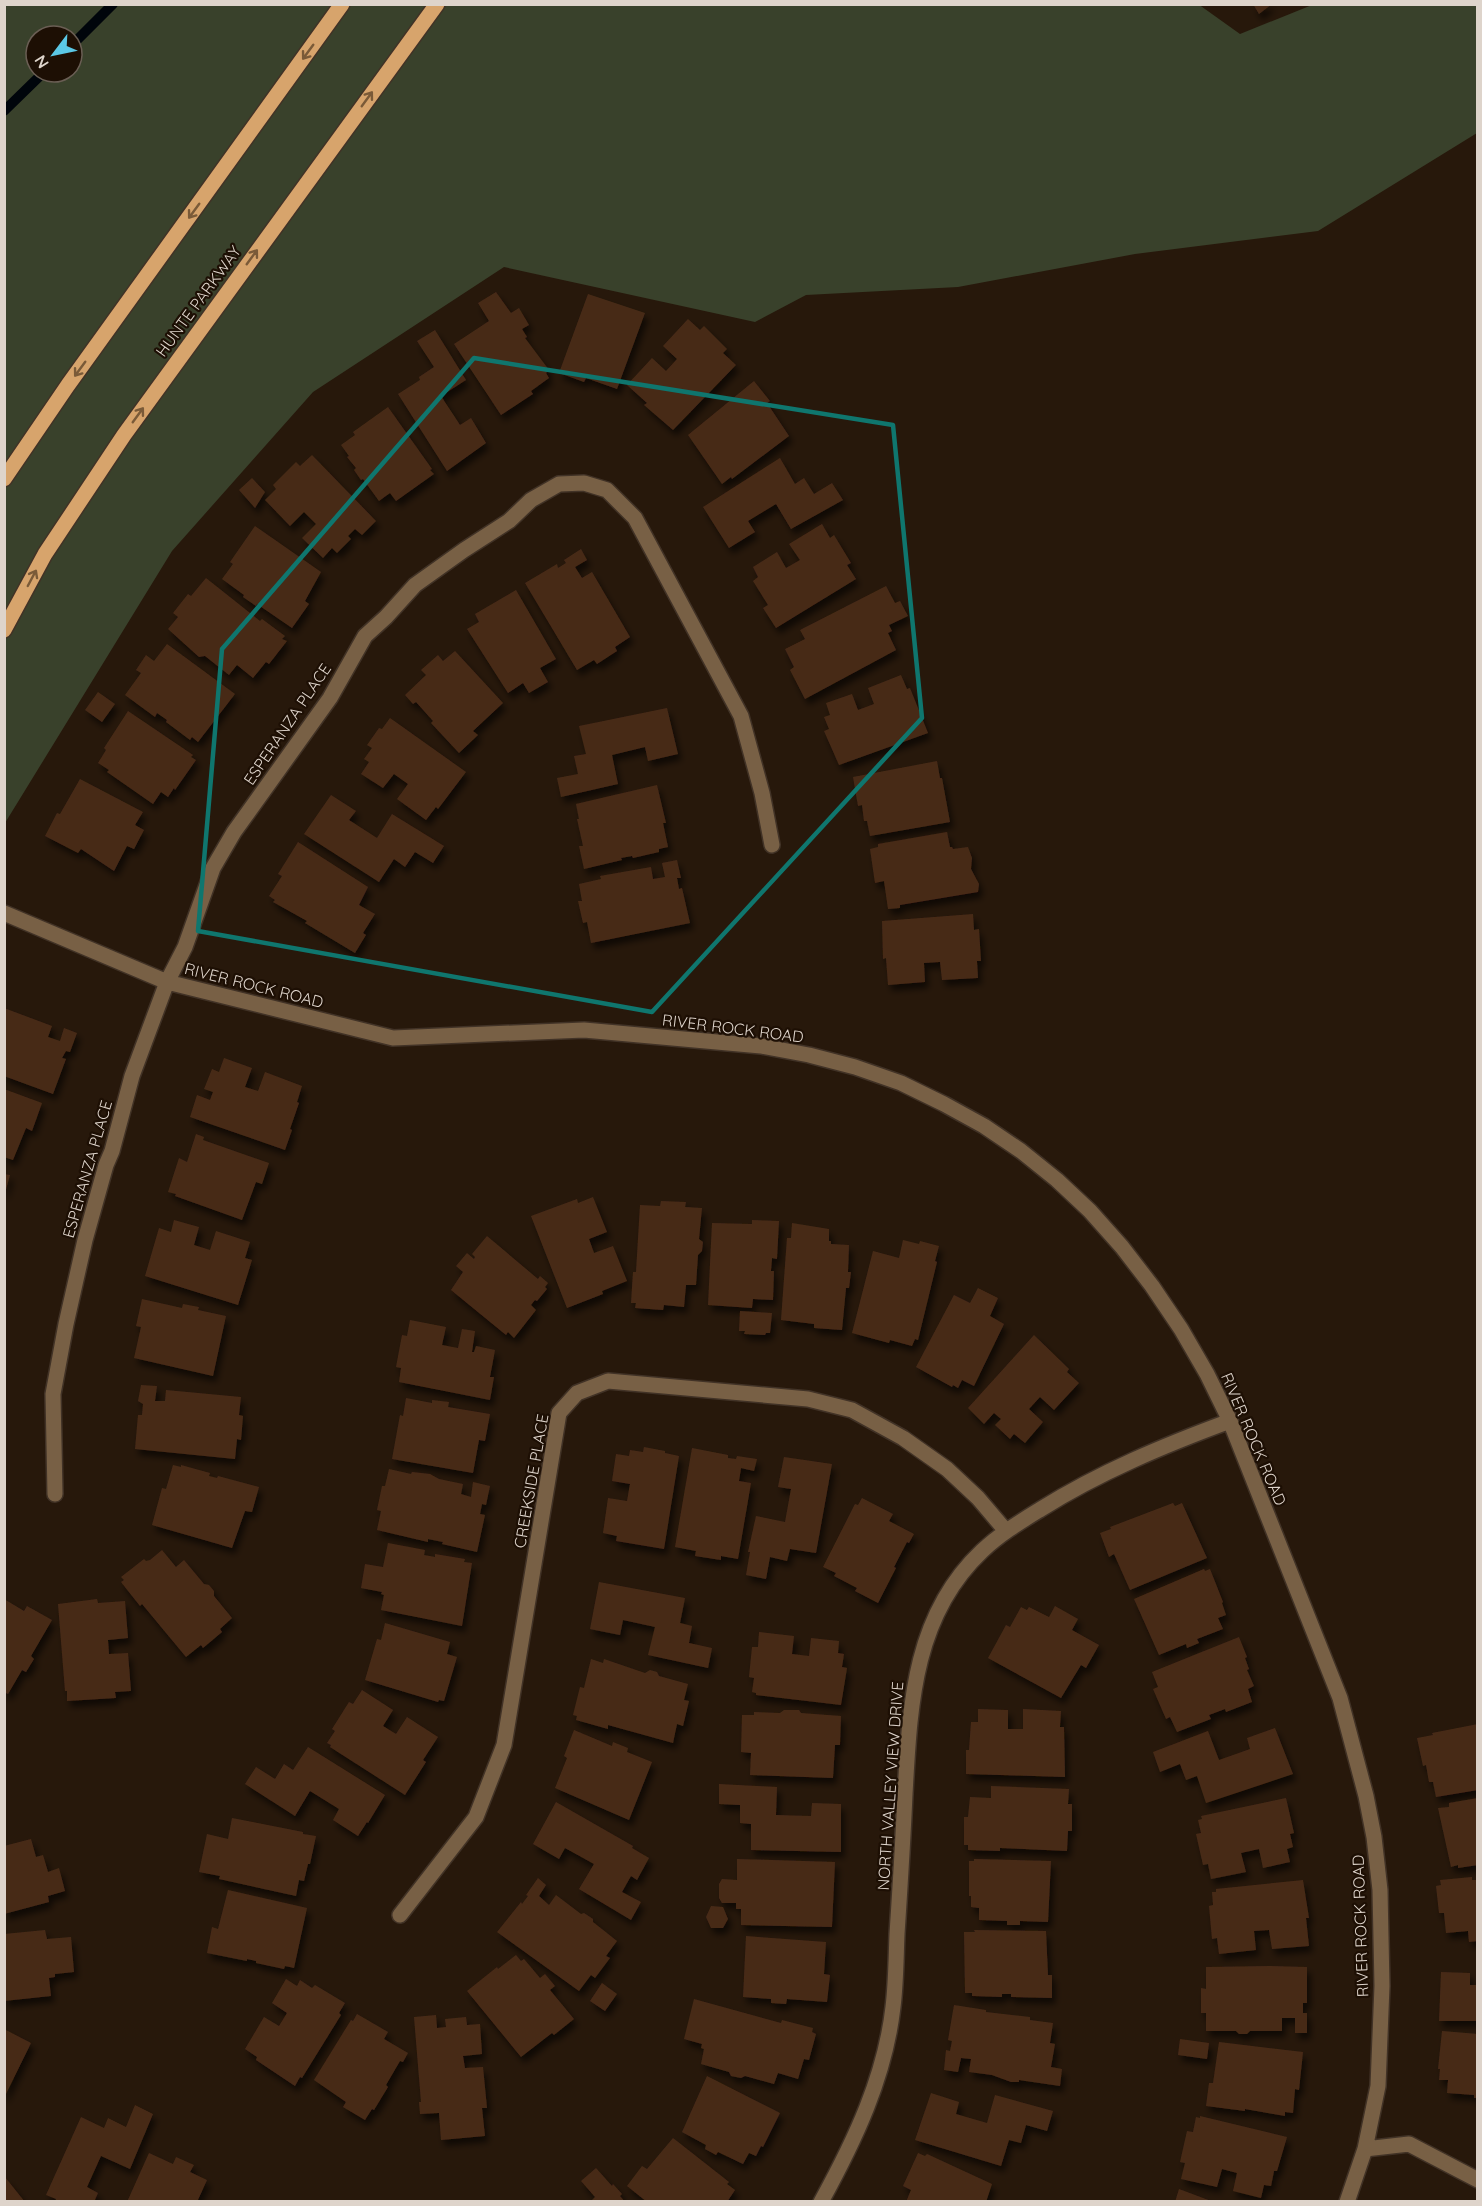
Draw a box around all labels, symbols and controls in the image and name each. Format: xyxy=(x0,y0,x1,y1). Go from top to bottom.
north arrow xyxy=(24,24,84,84)
one-way arrow xyxy=(301,44,314,60)
text: N xyxy=(30,52,53,72)
one-way arrow xyxy=(361,91,373,107)
one-way arrow xyxy=(188,202,200,218)
street label: HUNTE PARKWAY xyxy=(151,242,245,360)
one-way arrow xyxy=(246,249,259,265)
one-way arrow xyxy=(74,360,86,376)
one-way arrow xyxy=(132,407,145,423)
one-way arrow xyxy=(26,570,38,587)
street label: ESPERANZA PLACE xyxy=(239,659,335,789)
street label: RIVER ROCK ROAD xyxy=(182,958,326,1012)
street label: RIVER ROCK ROAD xyxy=(661,1009,805,1047)
street label: ESPERANZA PLACE xyxy=(58,1098,116,1240)
street label: RIVER ROCK ROAD xyxy=(1217,1369,1291,1509)
street label: CREEKSIDE PLACE xyxy=(509,1412,553,1550)
street label: NORTH VALLEY VIEW DRIVE xyxy=(873,1681,907,1891)
street label: RIVER ROCK ROAD xyxy=(1348,1854,1372,1998)

